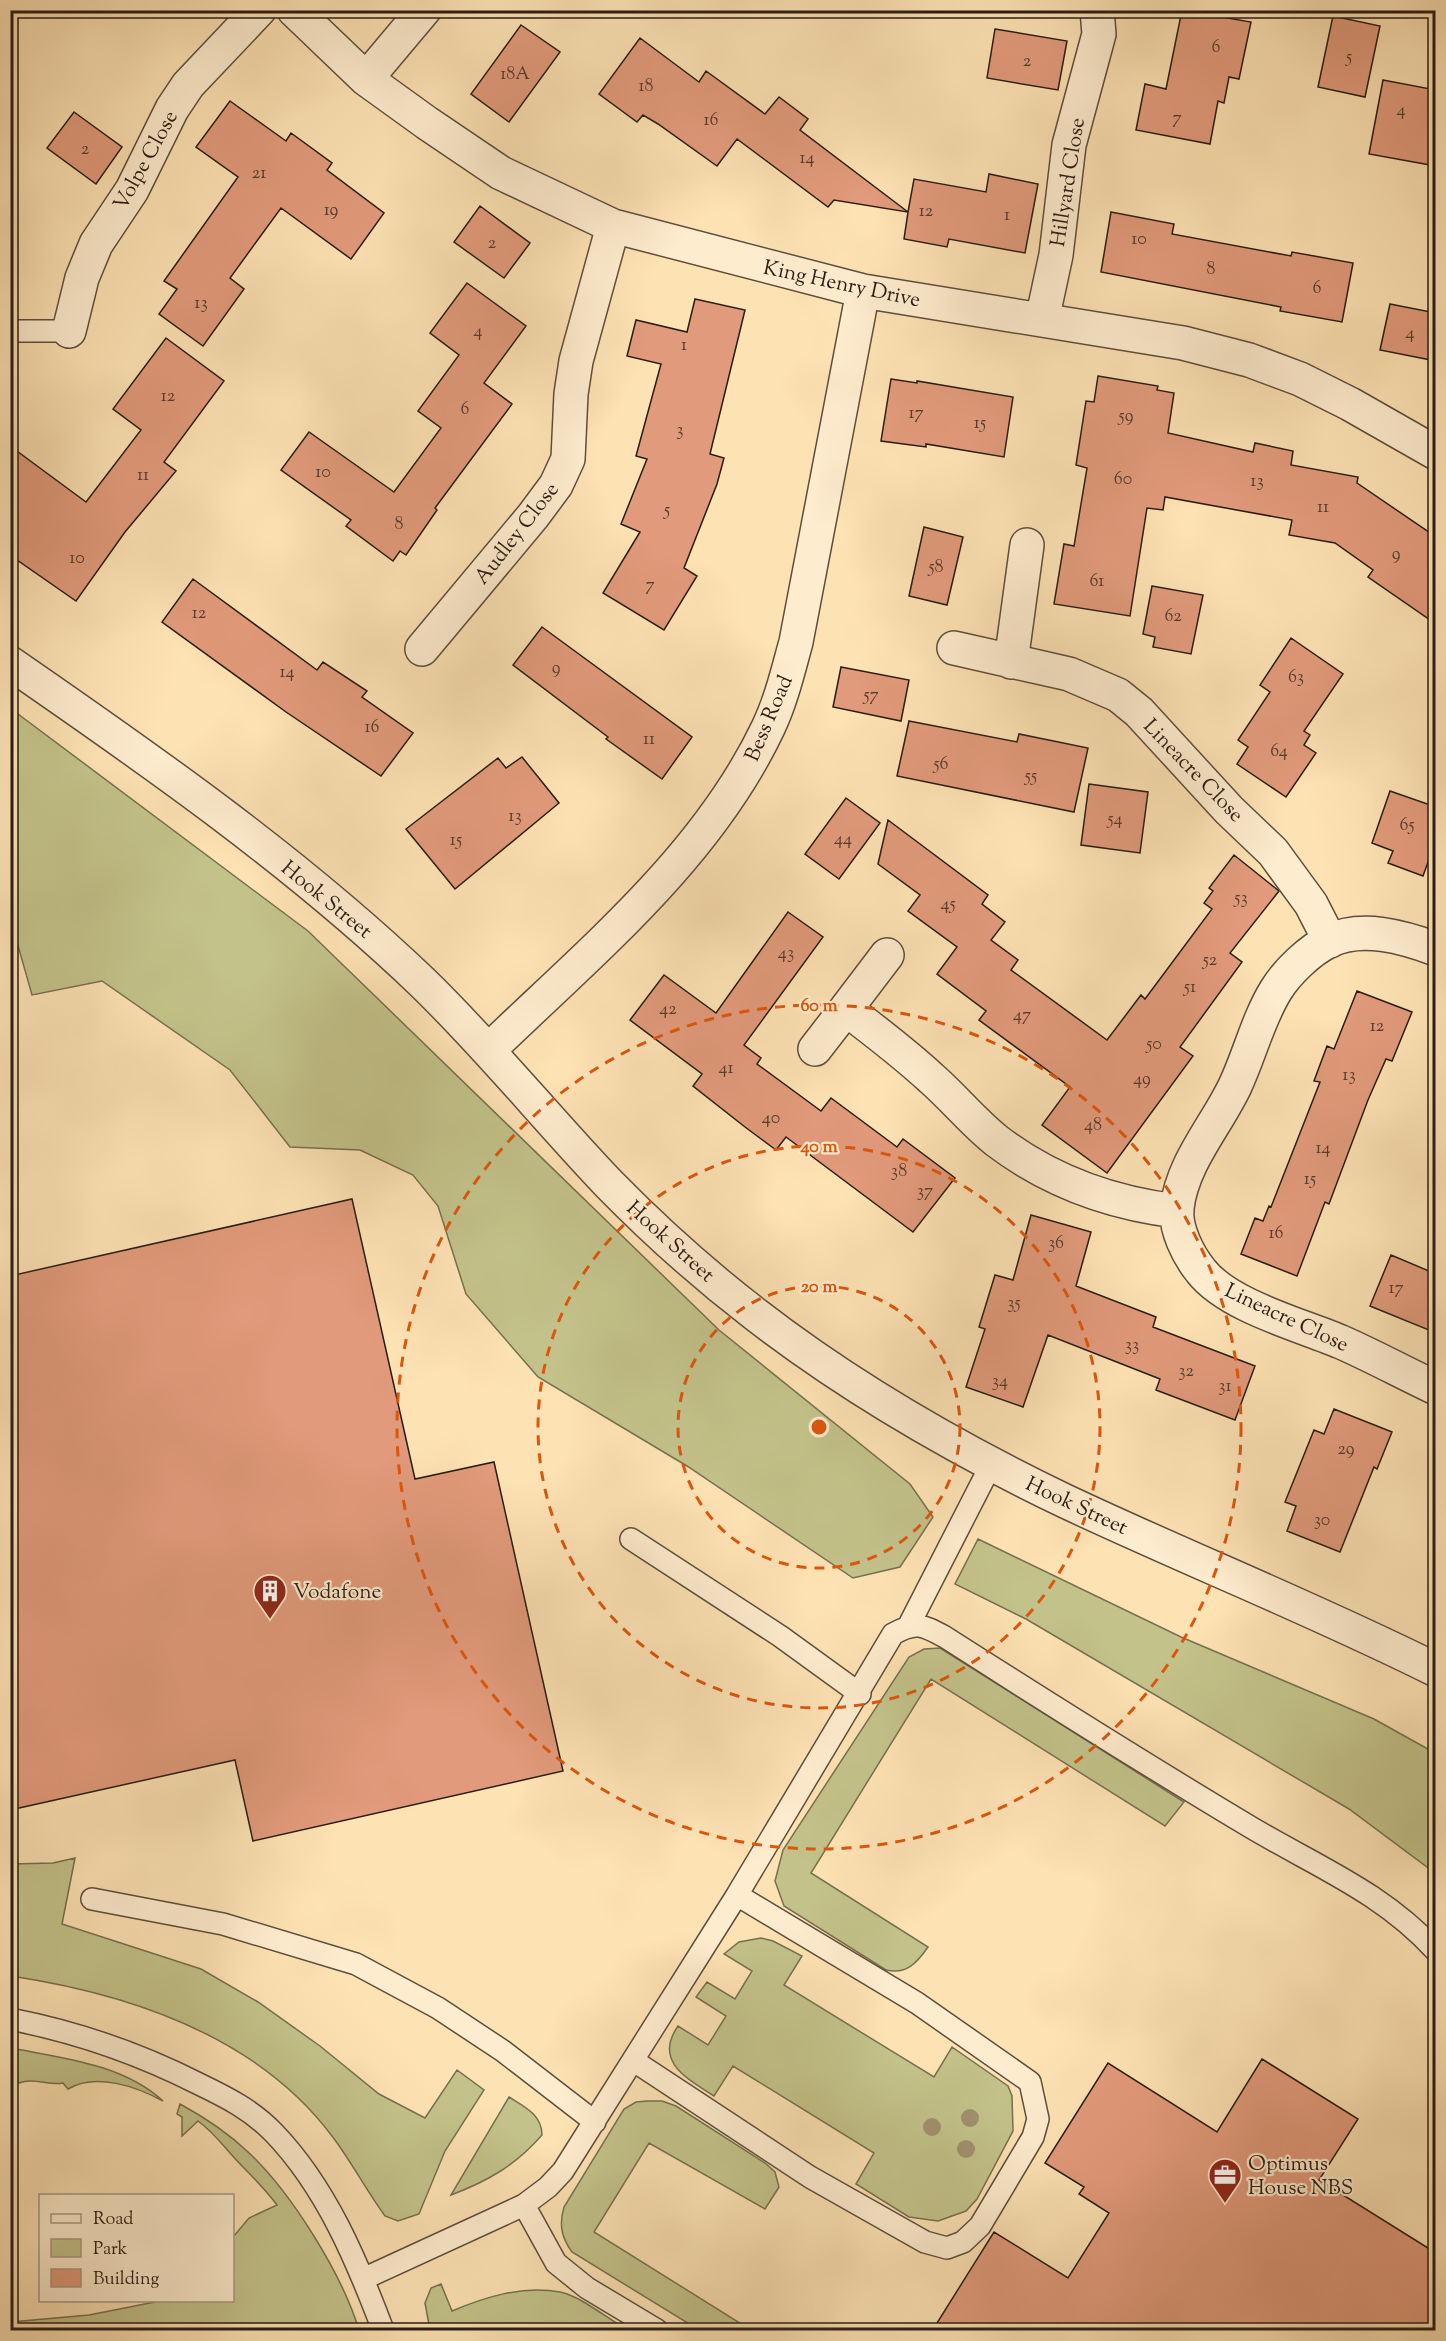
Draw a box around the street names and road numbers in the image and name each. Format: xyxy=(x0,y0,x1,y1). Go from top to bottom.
street label: Volpe Close xyxy=(107,106,187,216)
street label: Hillyard Close xyxy=(1044,116,1094,249)
street label: King Henry Drive xyxy=(760,254,923,316)
street label: Audley Close xyxy=(468,477,567,592)
street label: Bess Road xyxy=(738,671,802,767)
street label: Lineacre Close xyxy=(1135,713,1250,830)
street label: Hook Street xyxy=(274,854,378,947)
street label: Hook Street xyxy=(619,1195,720,1290)
street label: Lineacre Close xyxy=(1219,1277,1353,1361)
street label: Hook Street xyxy=(1020,1470,1132,1544)

